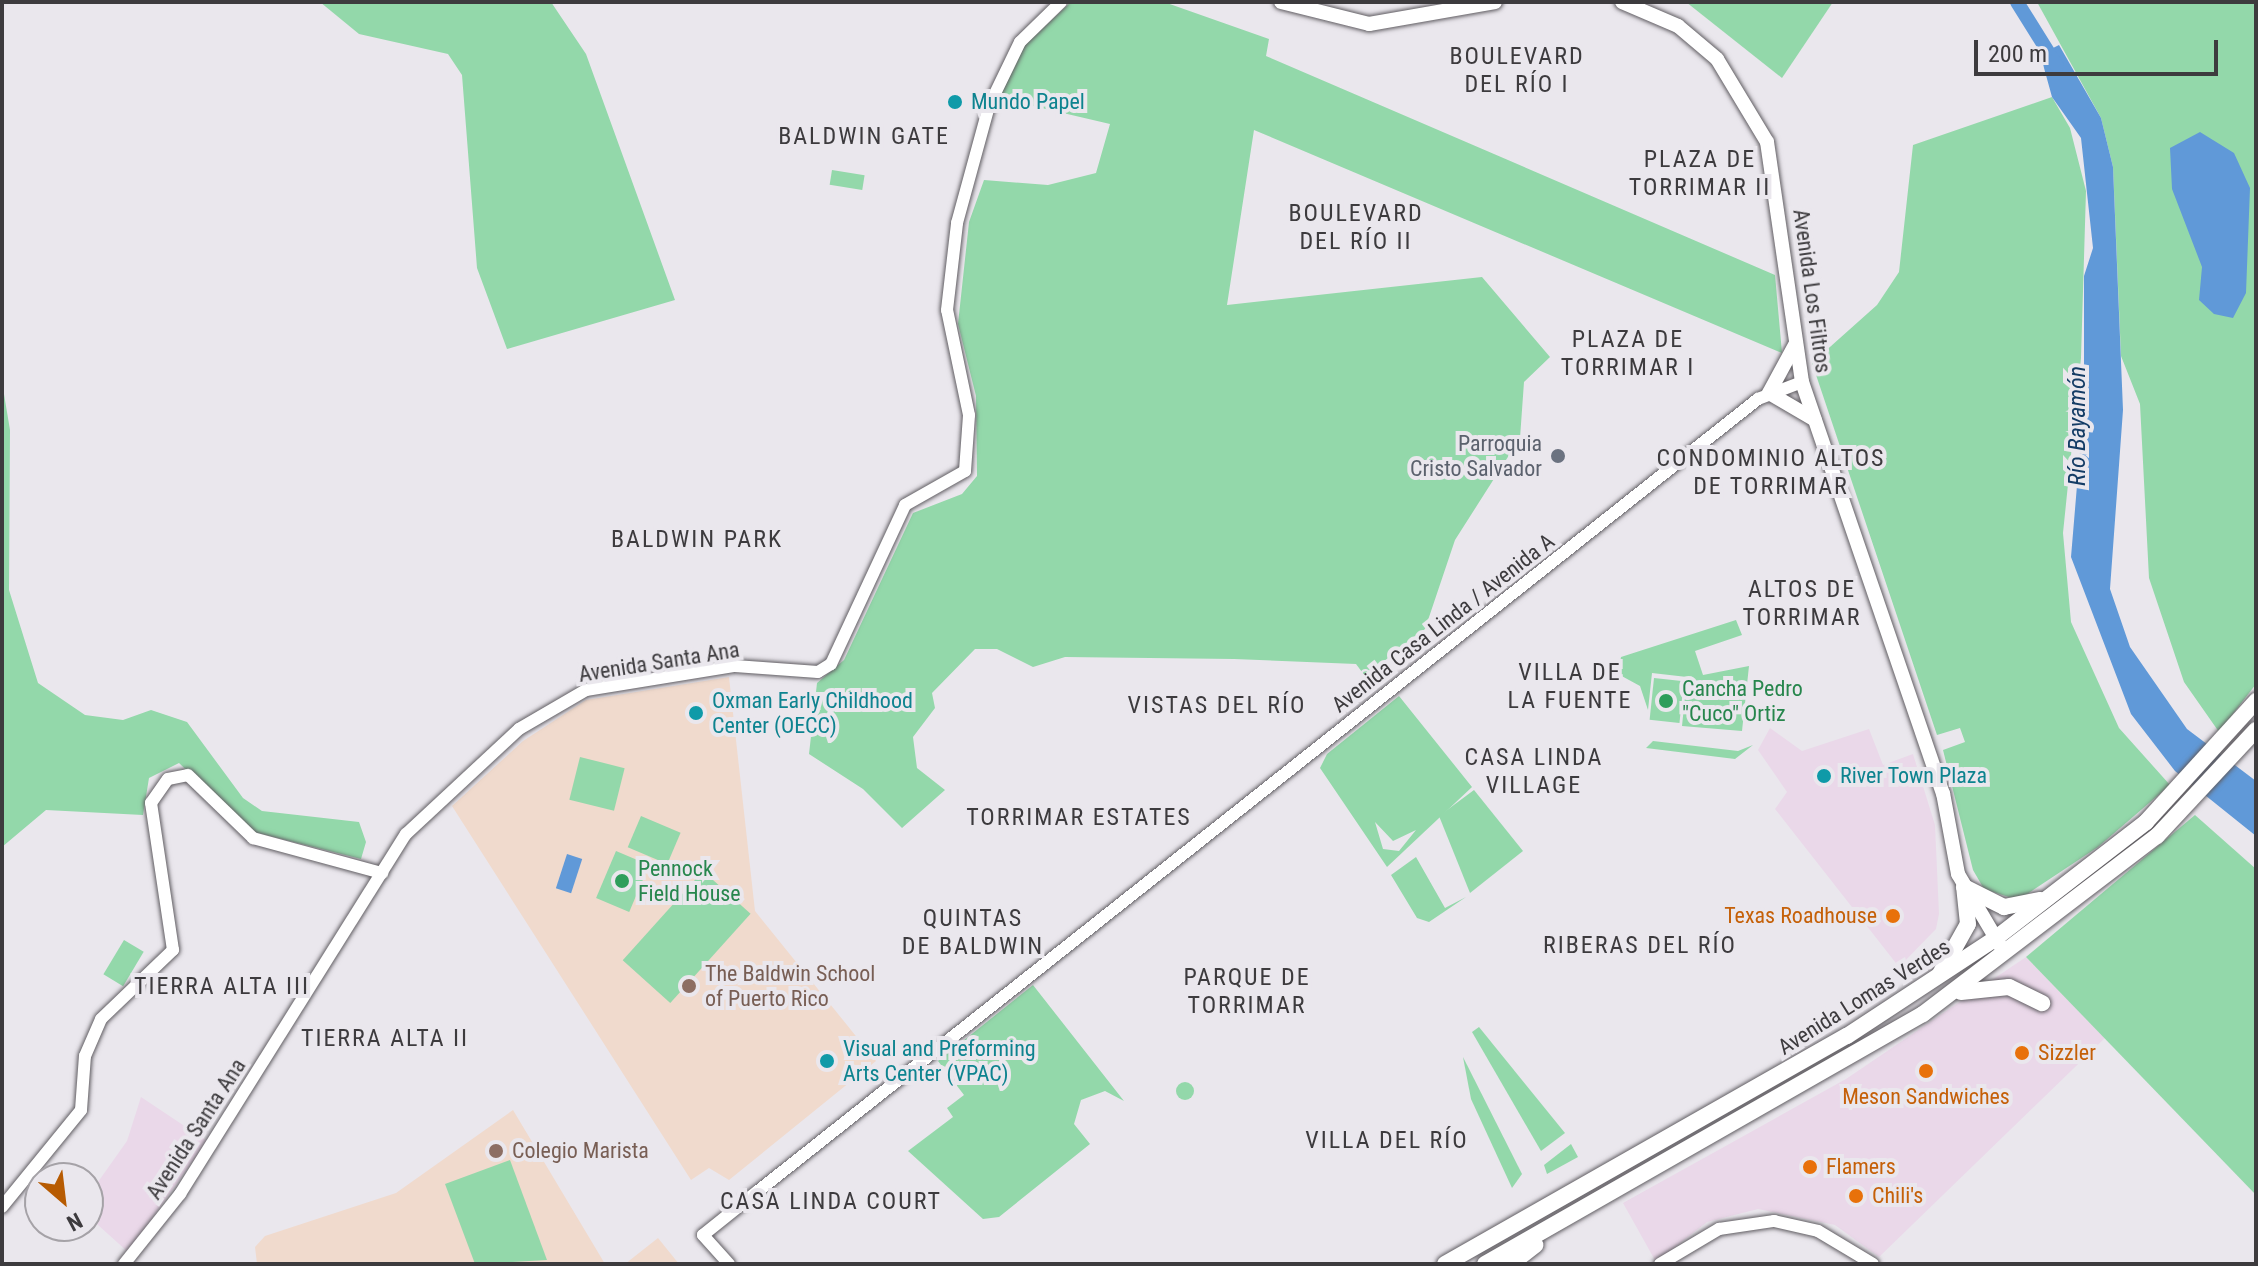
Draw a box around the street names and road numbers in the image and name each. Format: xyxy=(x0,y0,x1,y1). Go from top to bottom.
street label: Avenida Los Filtros xyxy=(1787,207,1837,375)
street label: Avenida Casa Linda / Avenida A xyxy=(1326,528,1560,718)
street label: Avenida Santa Ana xyxy=(577,636,741,688)
street label: Avenida Lomas Verdes xyxy=(1773,933,1955,1061)
street label: Avenida Santa Ana xyxy=(141,1054,251,1204)

